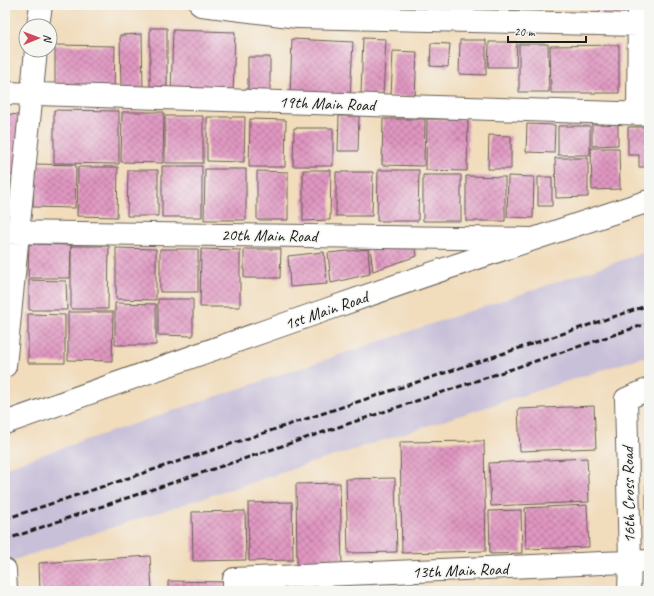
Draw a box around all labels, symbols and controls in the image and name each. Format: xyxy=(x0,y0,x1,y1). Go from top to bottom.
north arrow xyxy=(18,18,58,58)
scale bar xyxy=(508,18,586,44)
text: 20 m xyxy=(514,24,536,40)
text: N xyxy=(41,34,55,44)
street label: 19th Main Road xyxy=(279,91,378,116)
street label: 20th Main Road xyxy=(221,224,319,247)
street label: 1st Main Road xyxy=(282,286,373,334)
street label: 16th Cross Road xyxy=(617,444,640,544)
street label: 13th Main Road xyxy=(412,558,511,583)

